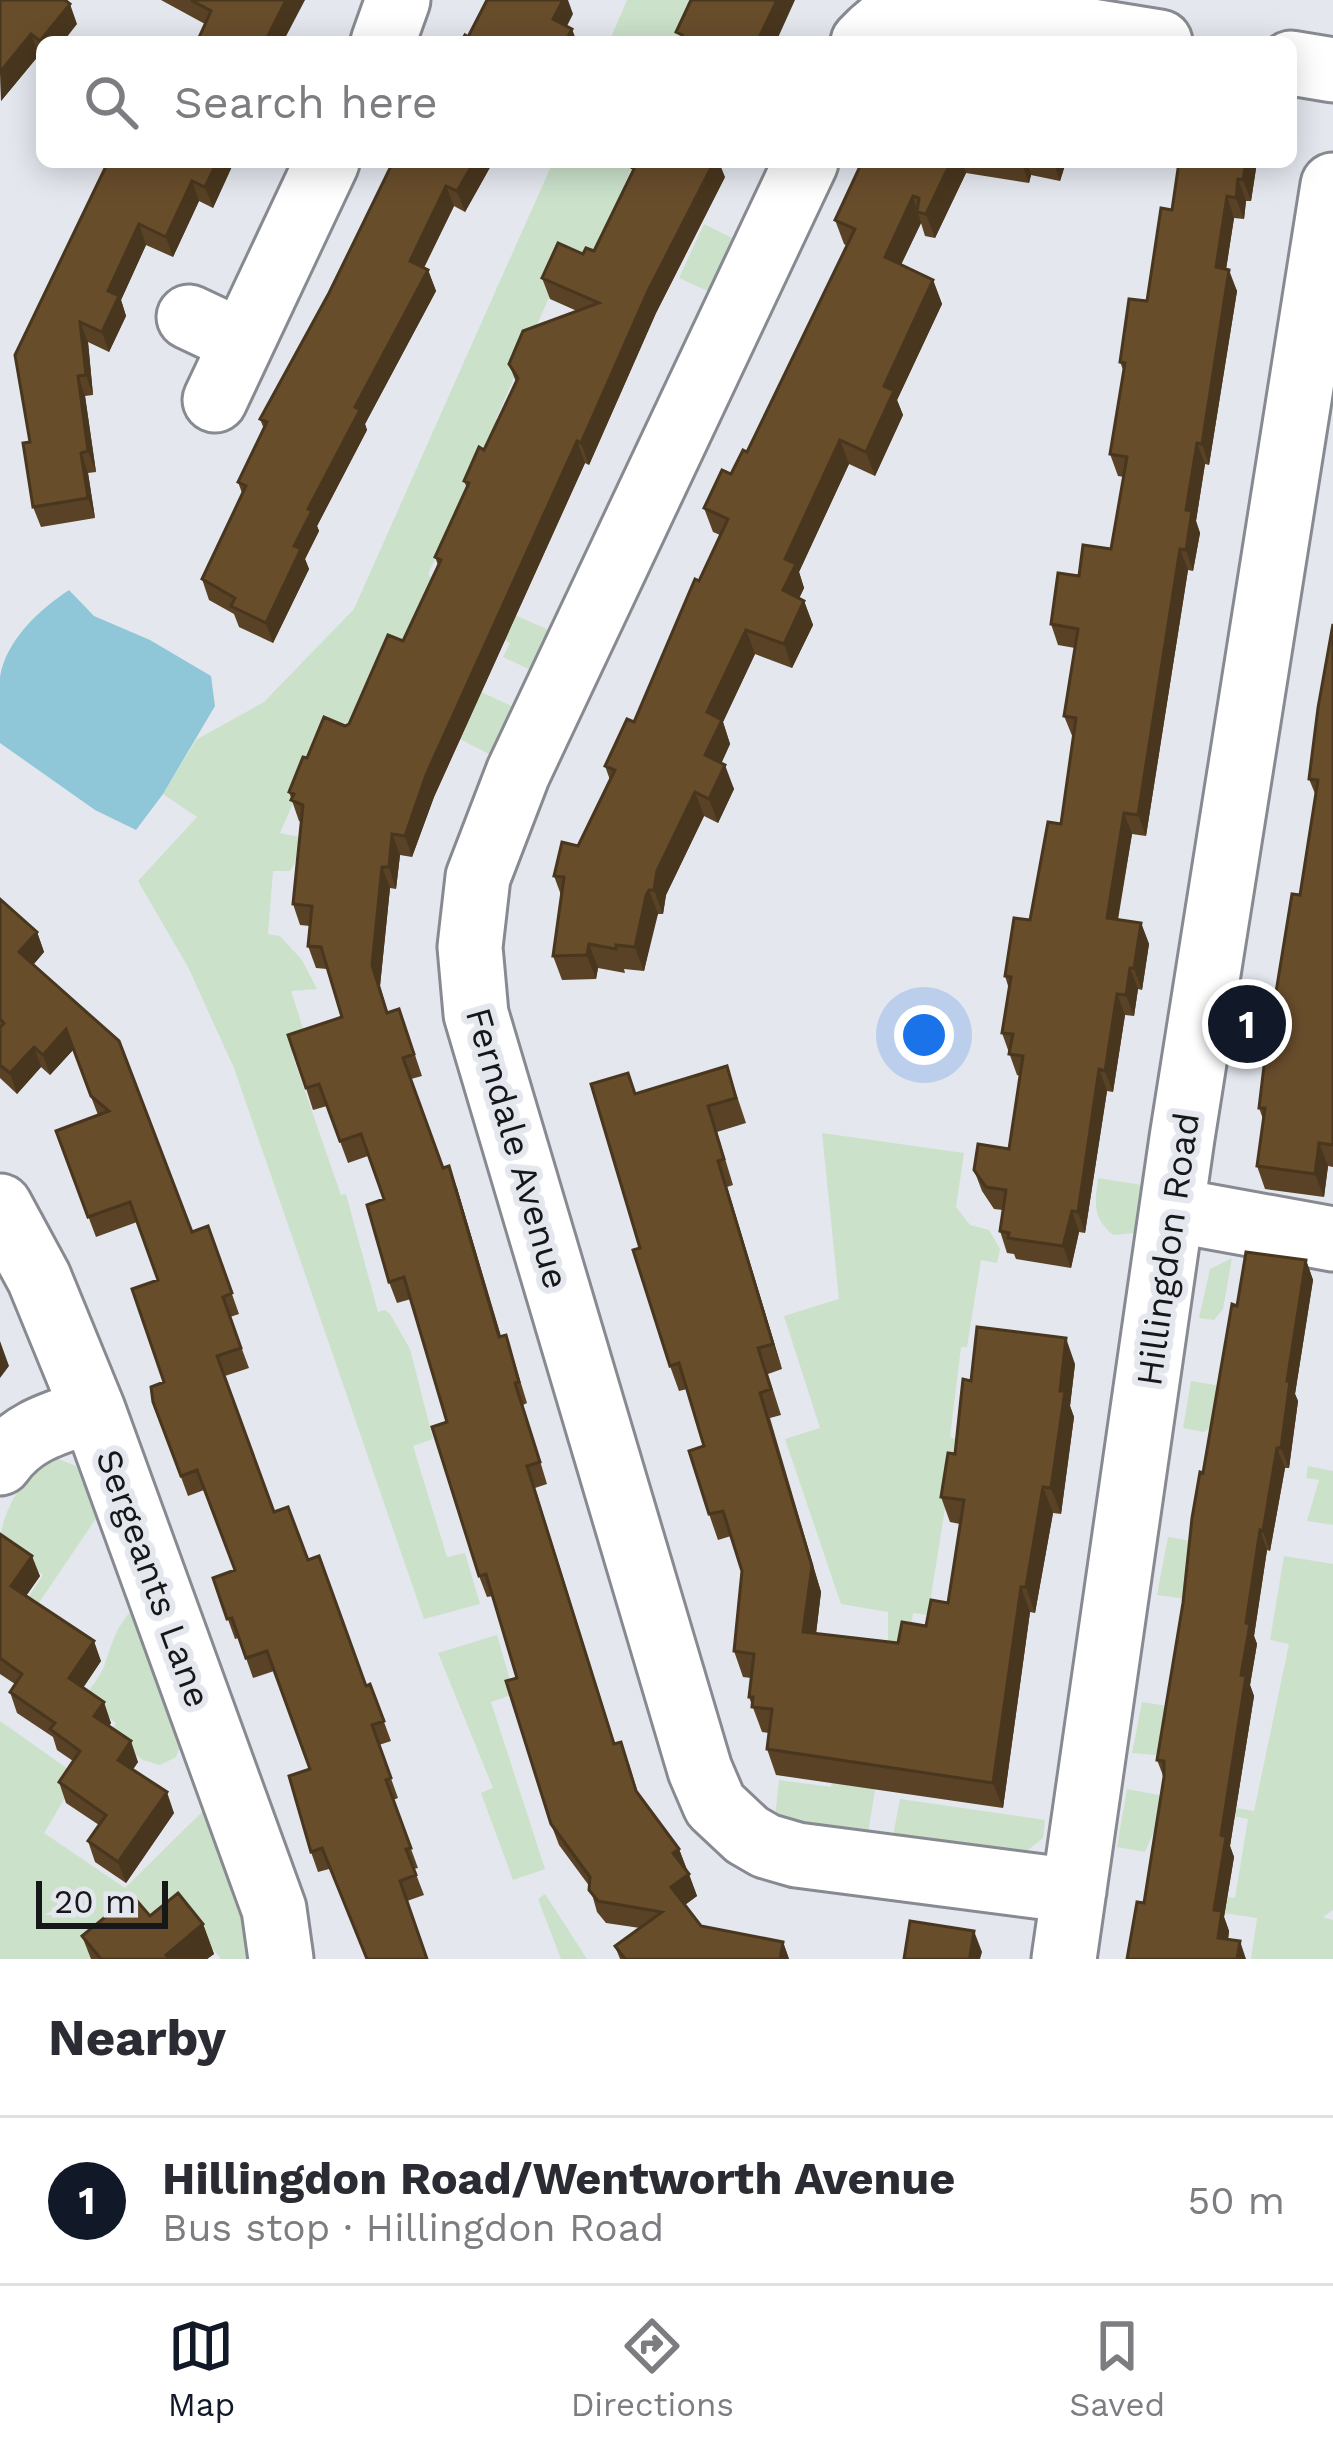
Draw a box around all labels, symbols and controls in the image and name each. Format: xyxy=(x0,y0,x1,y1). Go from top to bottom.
search box xyxy=(36,36,1297,168)
icon: search xyxy=(78,69,144,135)
text: Search here xyxy=(174,76,438,129)
pin: 1 xyxy=(1208,979,1286,1069)
street label: Ferndale Avenue xyxy=(457,1003,577,1294)
your location xyxy=(894,1005,954,1065)
street label: Hillingdon Road xyxy=(1128,1110,1208,1389)
street label: Sergeants Lane xyxy=(87,1444,219,1713)
scale bar xyxy=(36,1875,168,1928)
text: 20 m xyxy=(54,1882,136,1921)
text: Nearby xyxy=(48,2008,226,2067)
text: Hillingdon Road/Wentworth Avenue xyxy=(162,2152,955,2205)
text: 1 xyxy=(79,2178,95,2223)
text: 50 m xyxy=(1188,2178,1285,2223)
text: Bus stop · Hillingdon Road xyxy=(162,2205,664,2250)
tab: Map xyxy=(168,2313,235,2424)
tab: Directions xyxy=(571,2313,734,2424)
tab: Saved xyxy=(1069,2313,1165,2424)

